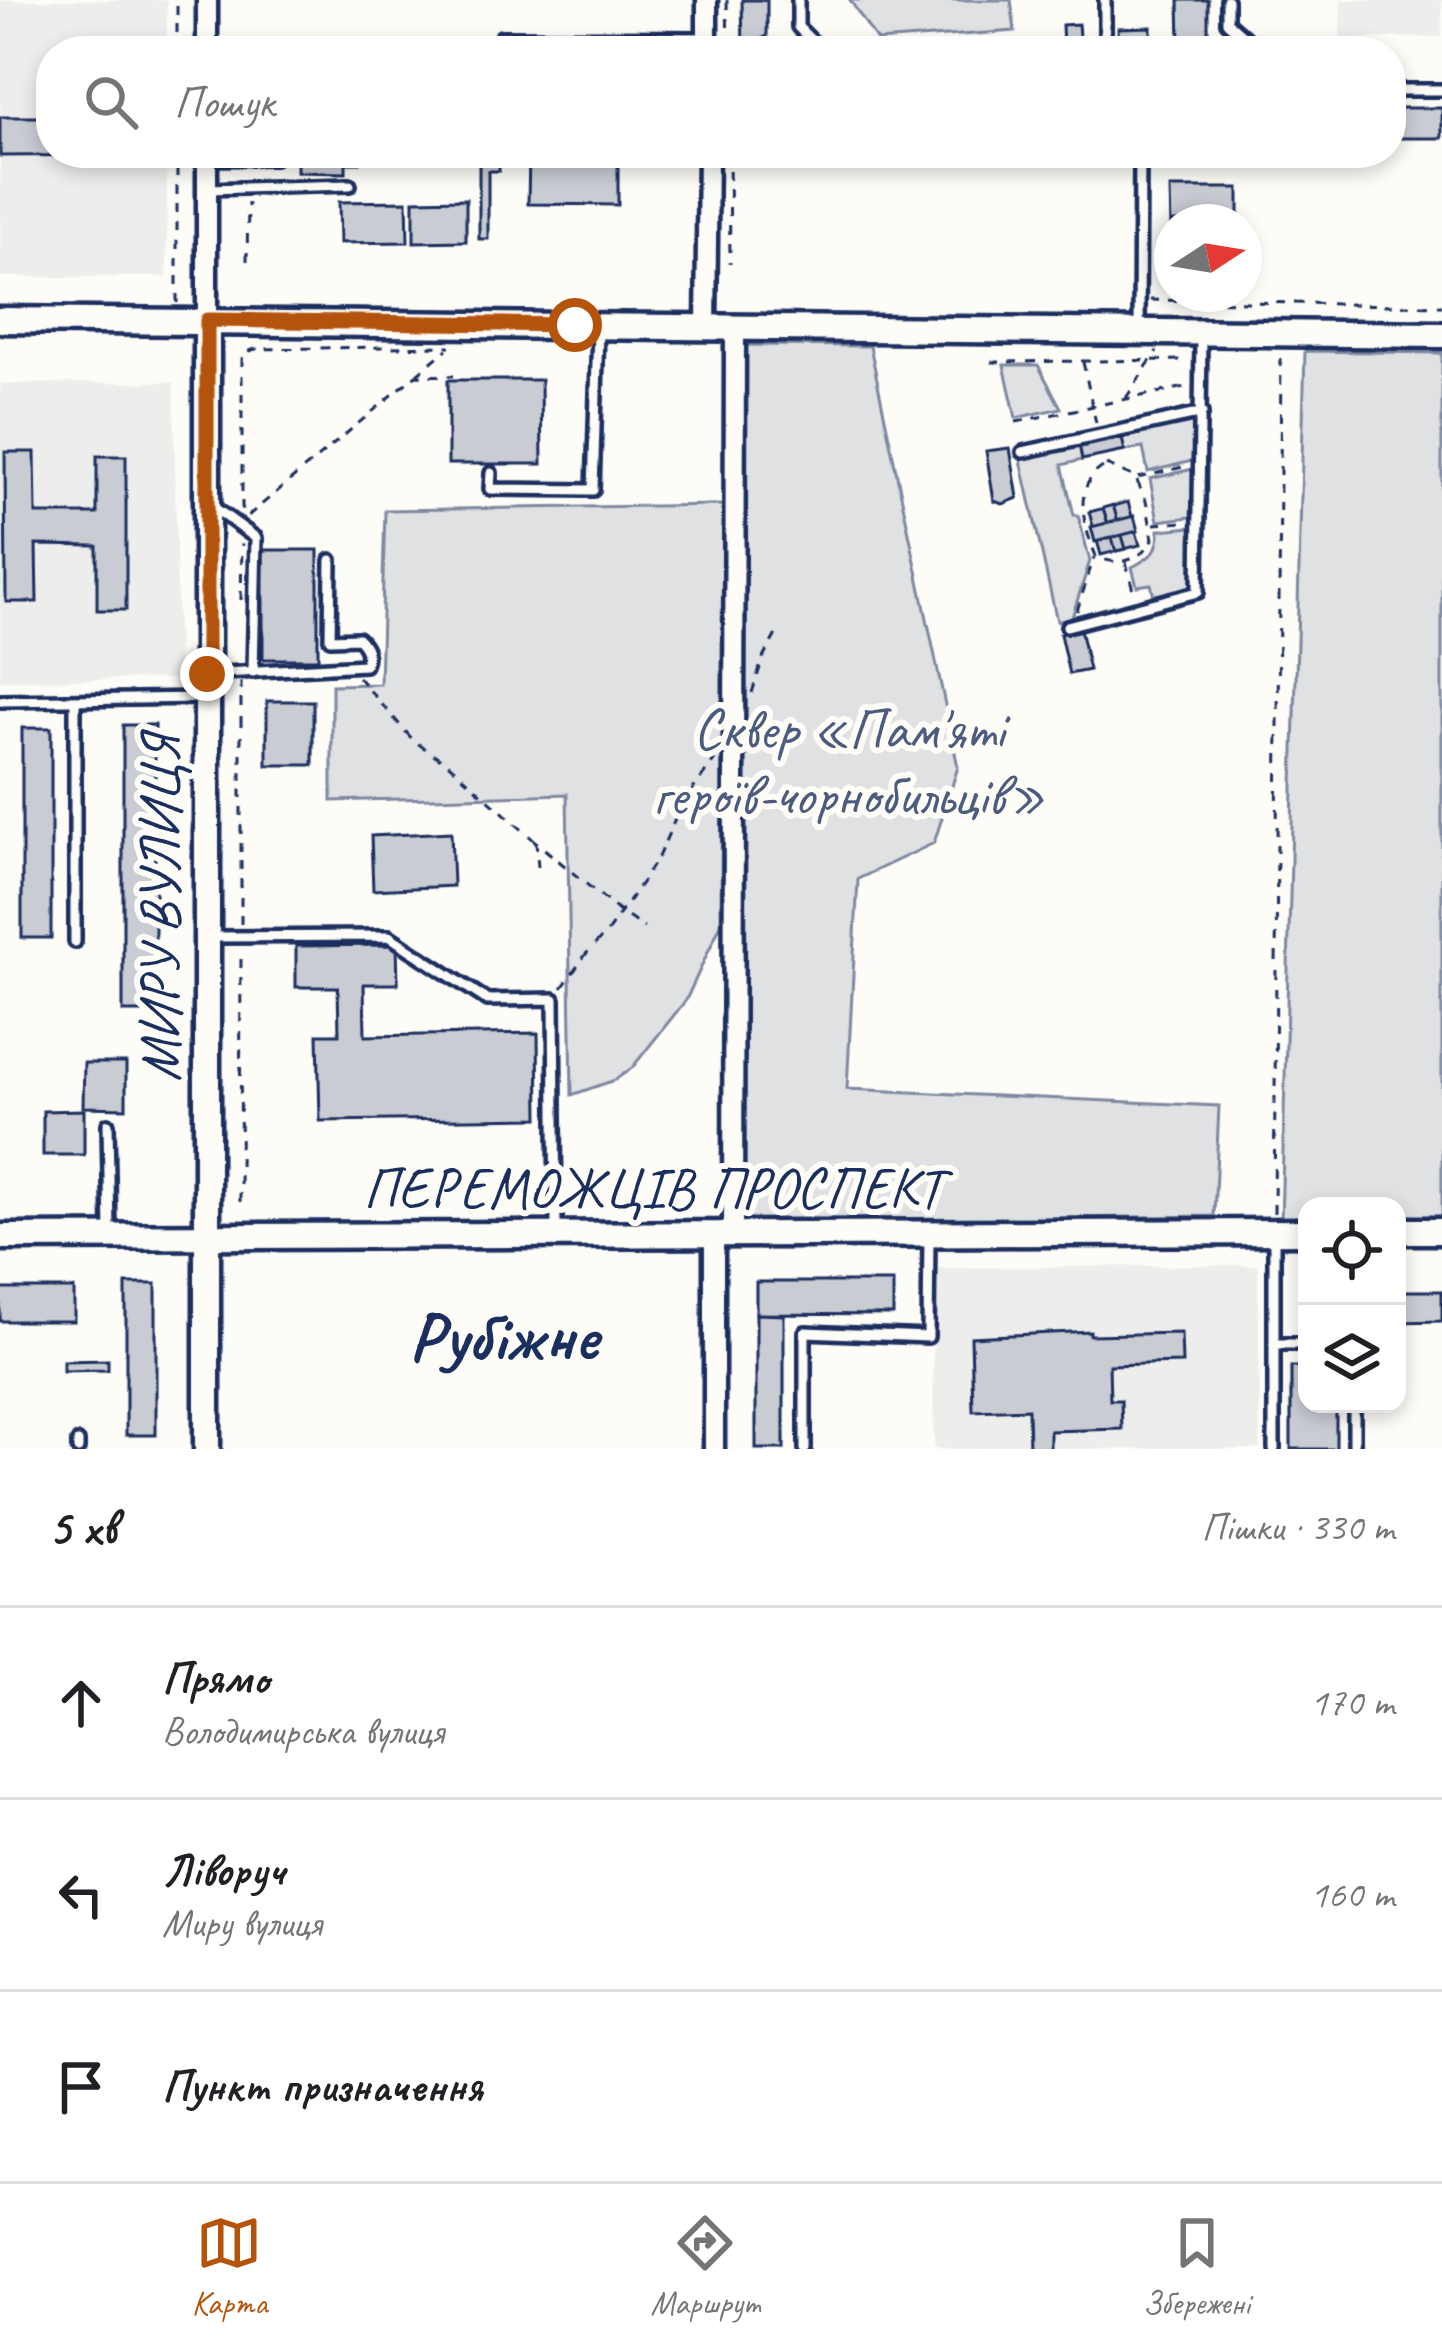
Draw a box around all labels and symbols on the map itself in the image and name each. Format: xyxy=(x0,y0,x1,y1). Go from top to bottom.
north arrow xyxy=(1154,204,1262,312)
route start xyxy=(548,298,602,352)
route end xyxy=(180,647,234,701)
park label: Сквер «Пам'яті героїв-чорнобильців» xyxy=(653,693,1045,831)
street label: МИРУ ВУЛИЦЯ xyxy=(124,728,196,1082)
street label: ПЕРЕМОЖЦІВ ПРОСПЕКТ xyxy=(363,1152,954,1224)
district label: Рубіжне xyxy=(409,1293,603,1380)

